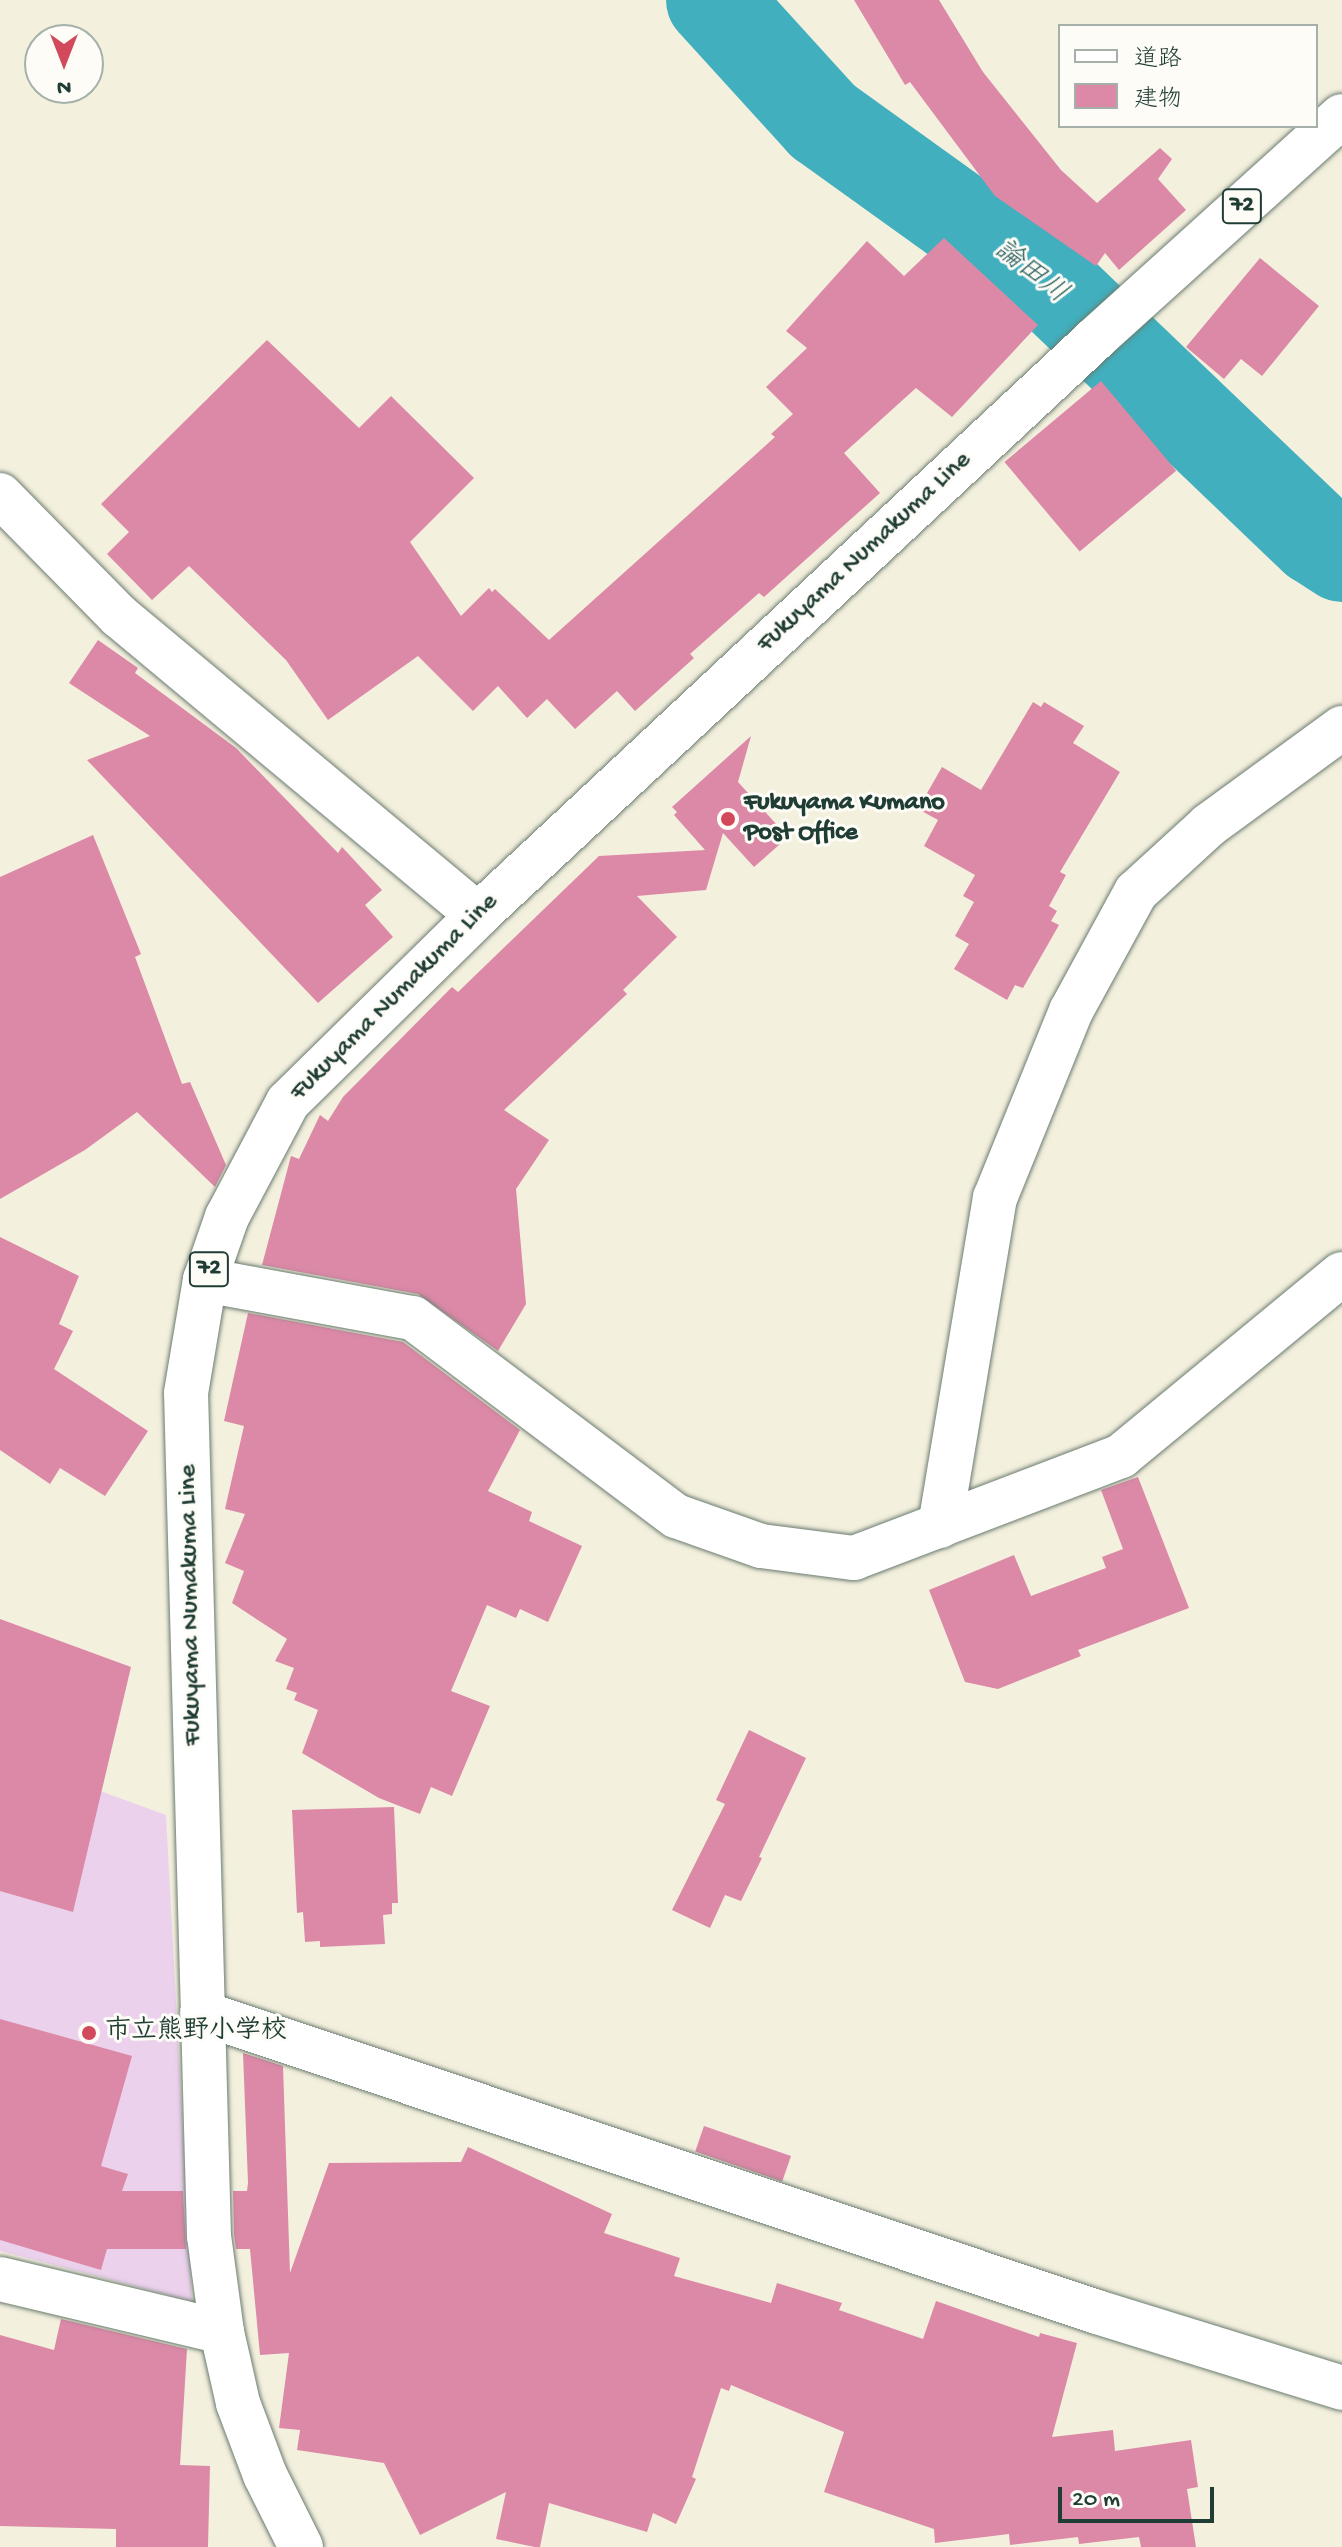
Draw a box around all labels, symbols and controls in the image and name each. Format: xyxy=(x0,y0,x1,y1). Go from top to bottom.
north arrow xyxy=(24,24,104,104)
legend xyxy=(1058,24,1318,128)
text: 道路 xyxy=(1134,46,1182,75)
text: N xyxy=(57,73,71,99)
text: 建物 xyxy=(1134,86,1182,115)
road number: 72 xyxy=(1220,186,1264,226)
water label: 論田川 xyxy=(987,234,1073,312)
street label: Fukuyama Numakuma Line xyxy=(751,446,979,660)
place label: Fukuyama Kumano Post Office xyxy=(744,788,945,850)
marker: Fukuyama Kumano Post Office xyxy=(719,810,737,828)
street label: Fukuyama Numakuma Line xyxy=(284,887,506,1109)
road number: 72 xyxy=(187,1249,231,1289)
street label: Fukuyama Numakuma Line xyxy=(174,1464,210,1746)
place label: 市立熊野小学校 xyxy=(105,2017,287,2049)
marker: 市立熊野小学校 xyxy=(80,2024,98,2042)
scale bar xyxy=(1062,2471,1218,2521)
text: 20 m xyxy=(1072,2486,1120,2515)

